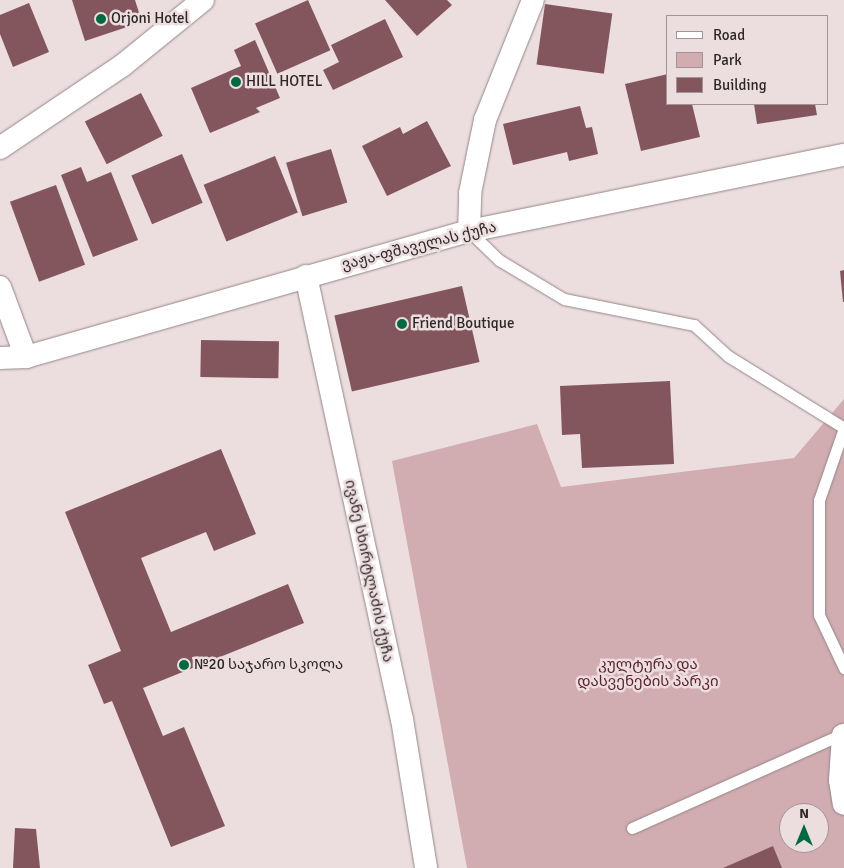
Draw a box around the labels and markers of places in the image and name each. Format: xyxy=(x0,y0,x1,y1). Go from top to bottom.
place label: Orjoni Hotel xyxy=(111,10,189,28)
marker: Orjoni Hotel xyxy=(95,13,107,25)
place label: HILL HOTEL xyxy=(246,73,322,91)
marker: HILL HOTEL xyxy=(230,76,242,88)
place label: Friend Boutique xyxy=(412,315,514,333)
marker: Friend Boutique xyxy=(396,318,408,330)
place label: №20 საჯარო სკოლა xyxy=(194,656,343,674)
marker: №20 საჯარო სკოლა xyxy=(178,659,190,671)

